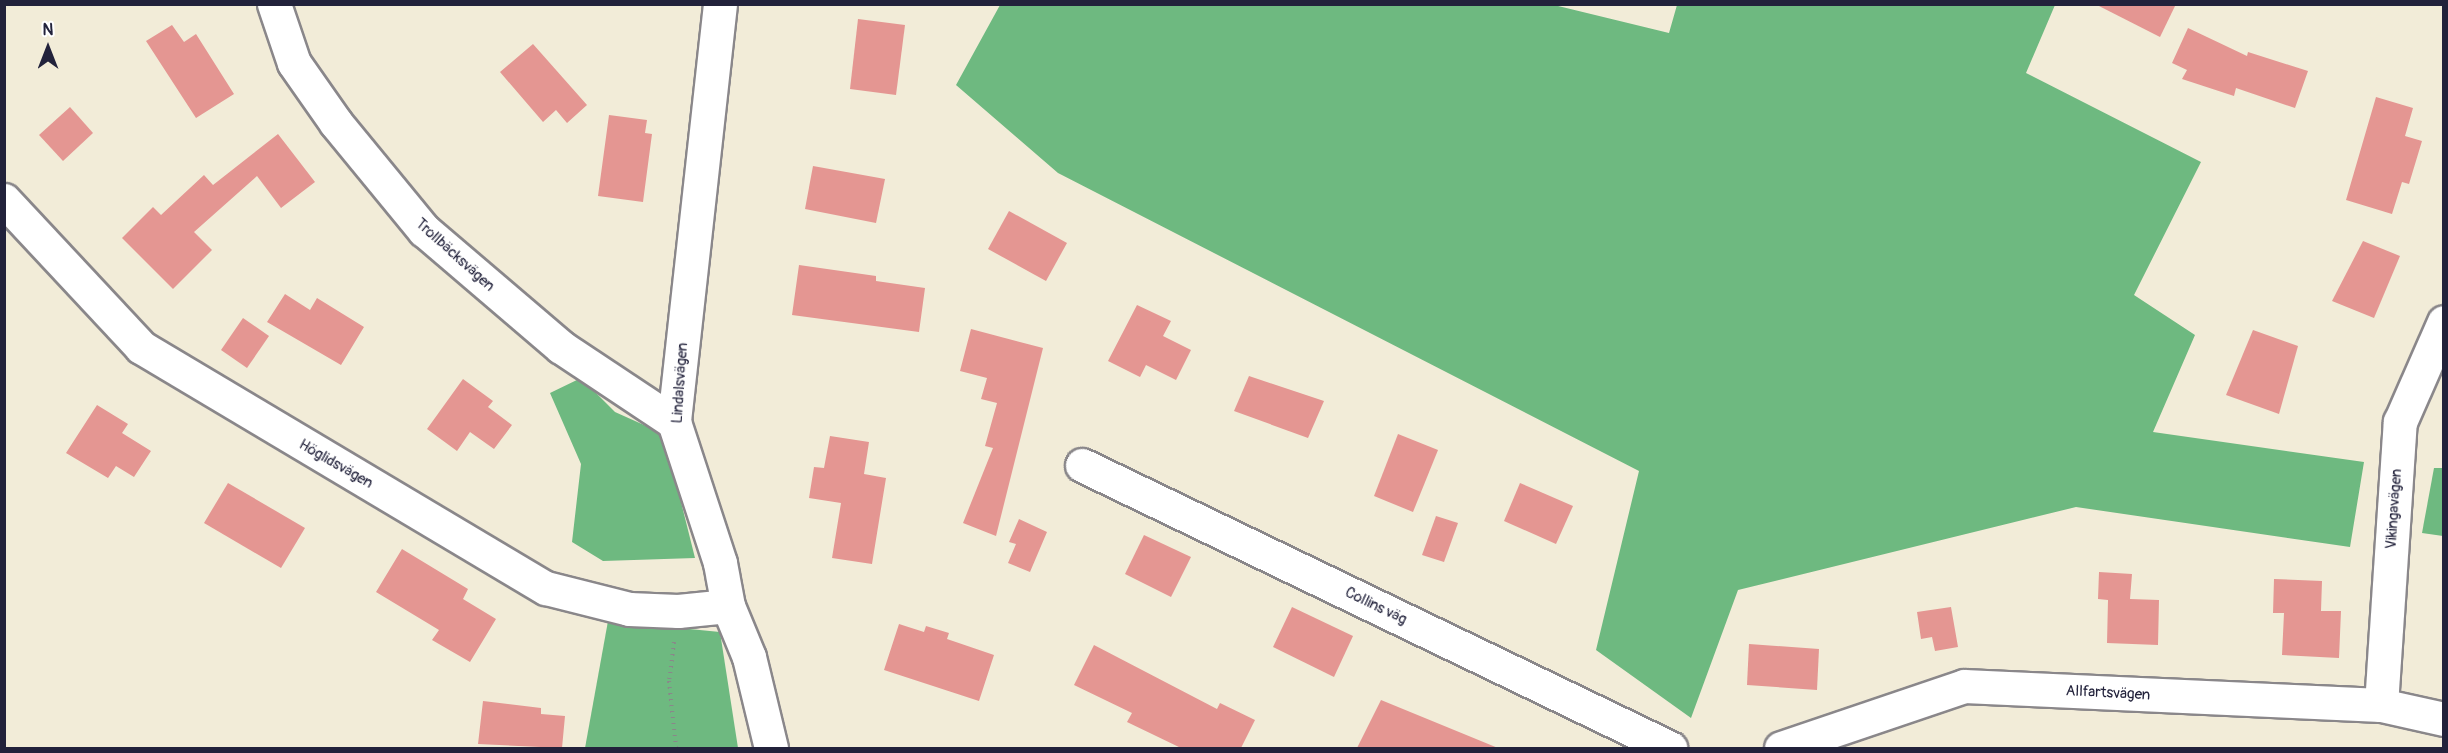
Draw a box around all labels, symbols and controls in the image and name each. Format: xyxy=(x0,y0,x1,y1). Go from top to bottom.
north arrow xyxy=(18,18,78,78)
text: N xyxy=(43,20,53,40)
street label: Trollbäcksvägen xyxy=(412,215,498,295)
street label: Lindalsvägen xyxy=(668,342,692,424)
street label: Höglidsvägen xyxy=(296,436,376,492)
street label: Vikingavägen xyxy=(2382,468,2406,550)
street label: Collins väg xyxy=(1342,583,1410,629)
street label: Allfartsvägen xyxy=(2065,682,2151,704)

